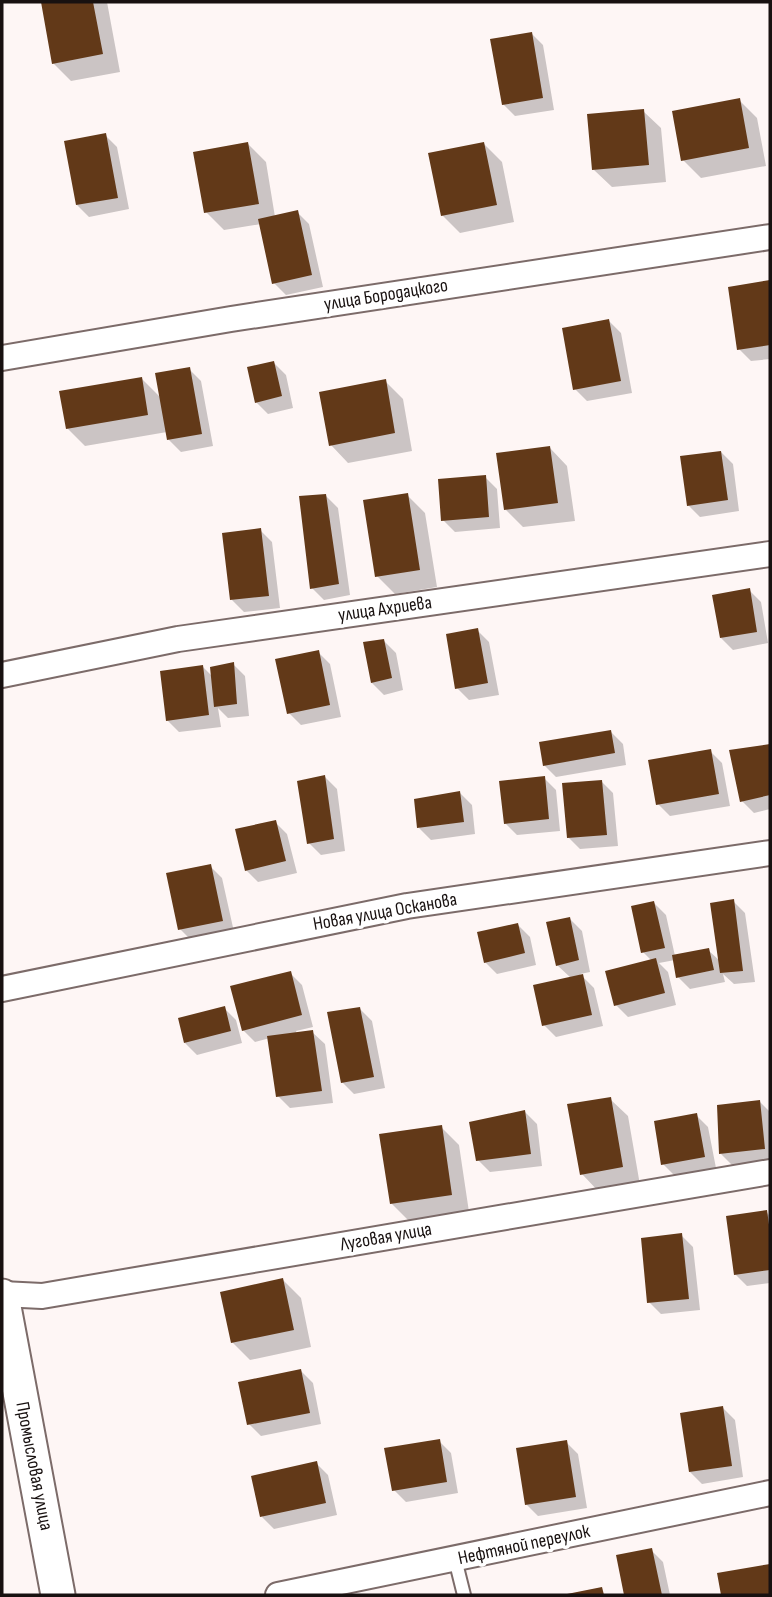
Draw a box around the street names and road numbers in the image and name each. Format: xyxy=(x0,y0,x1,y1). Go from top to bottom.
street label: улица Бородацкого xyxy=(322,274,450,316)
street label: улица Ахриева xyxy=(337,591,433,627)
street label: Новая улица Осканова xyxy=(311,888,459,936)
street label: Луговая улица xyxy=(337,1218,434,1257)
street label: Промысловая улица xyxy=(10,1400,58,1532)
street label: Нефтяной переулок xyxy=(456,1520,593,1570)

